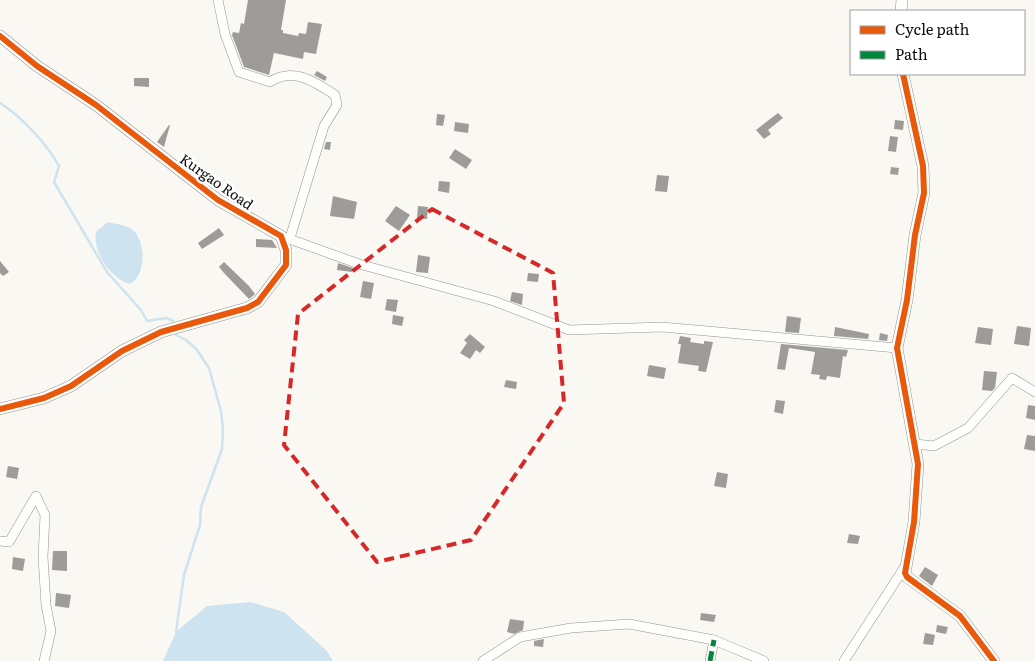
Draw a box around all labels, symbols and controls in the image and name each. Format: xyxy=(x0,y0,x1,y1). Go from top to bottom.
legend xyxy=(850,10,1025,75)
text: Cycle path xyxy=(895,17,970,40)
text: Path xyxy=(895,42,928,65)
street label: Kurgao Road xyxy=(176,148,258,214)

